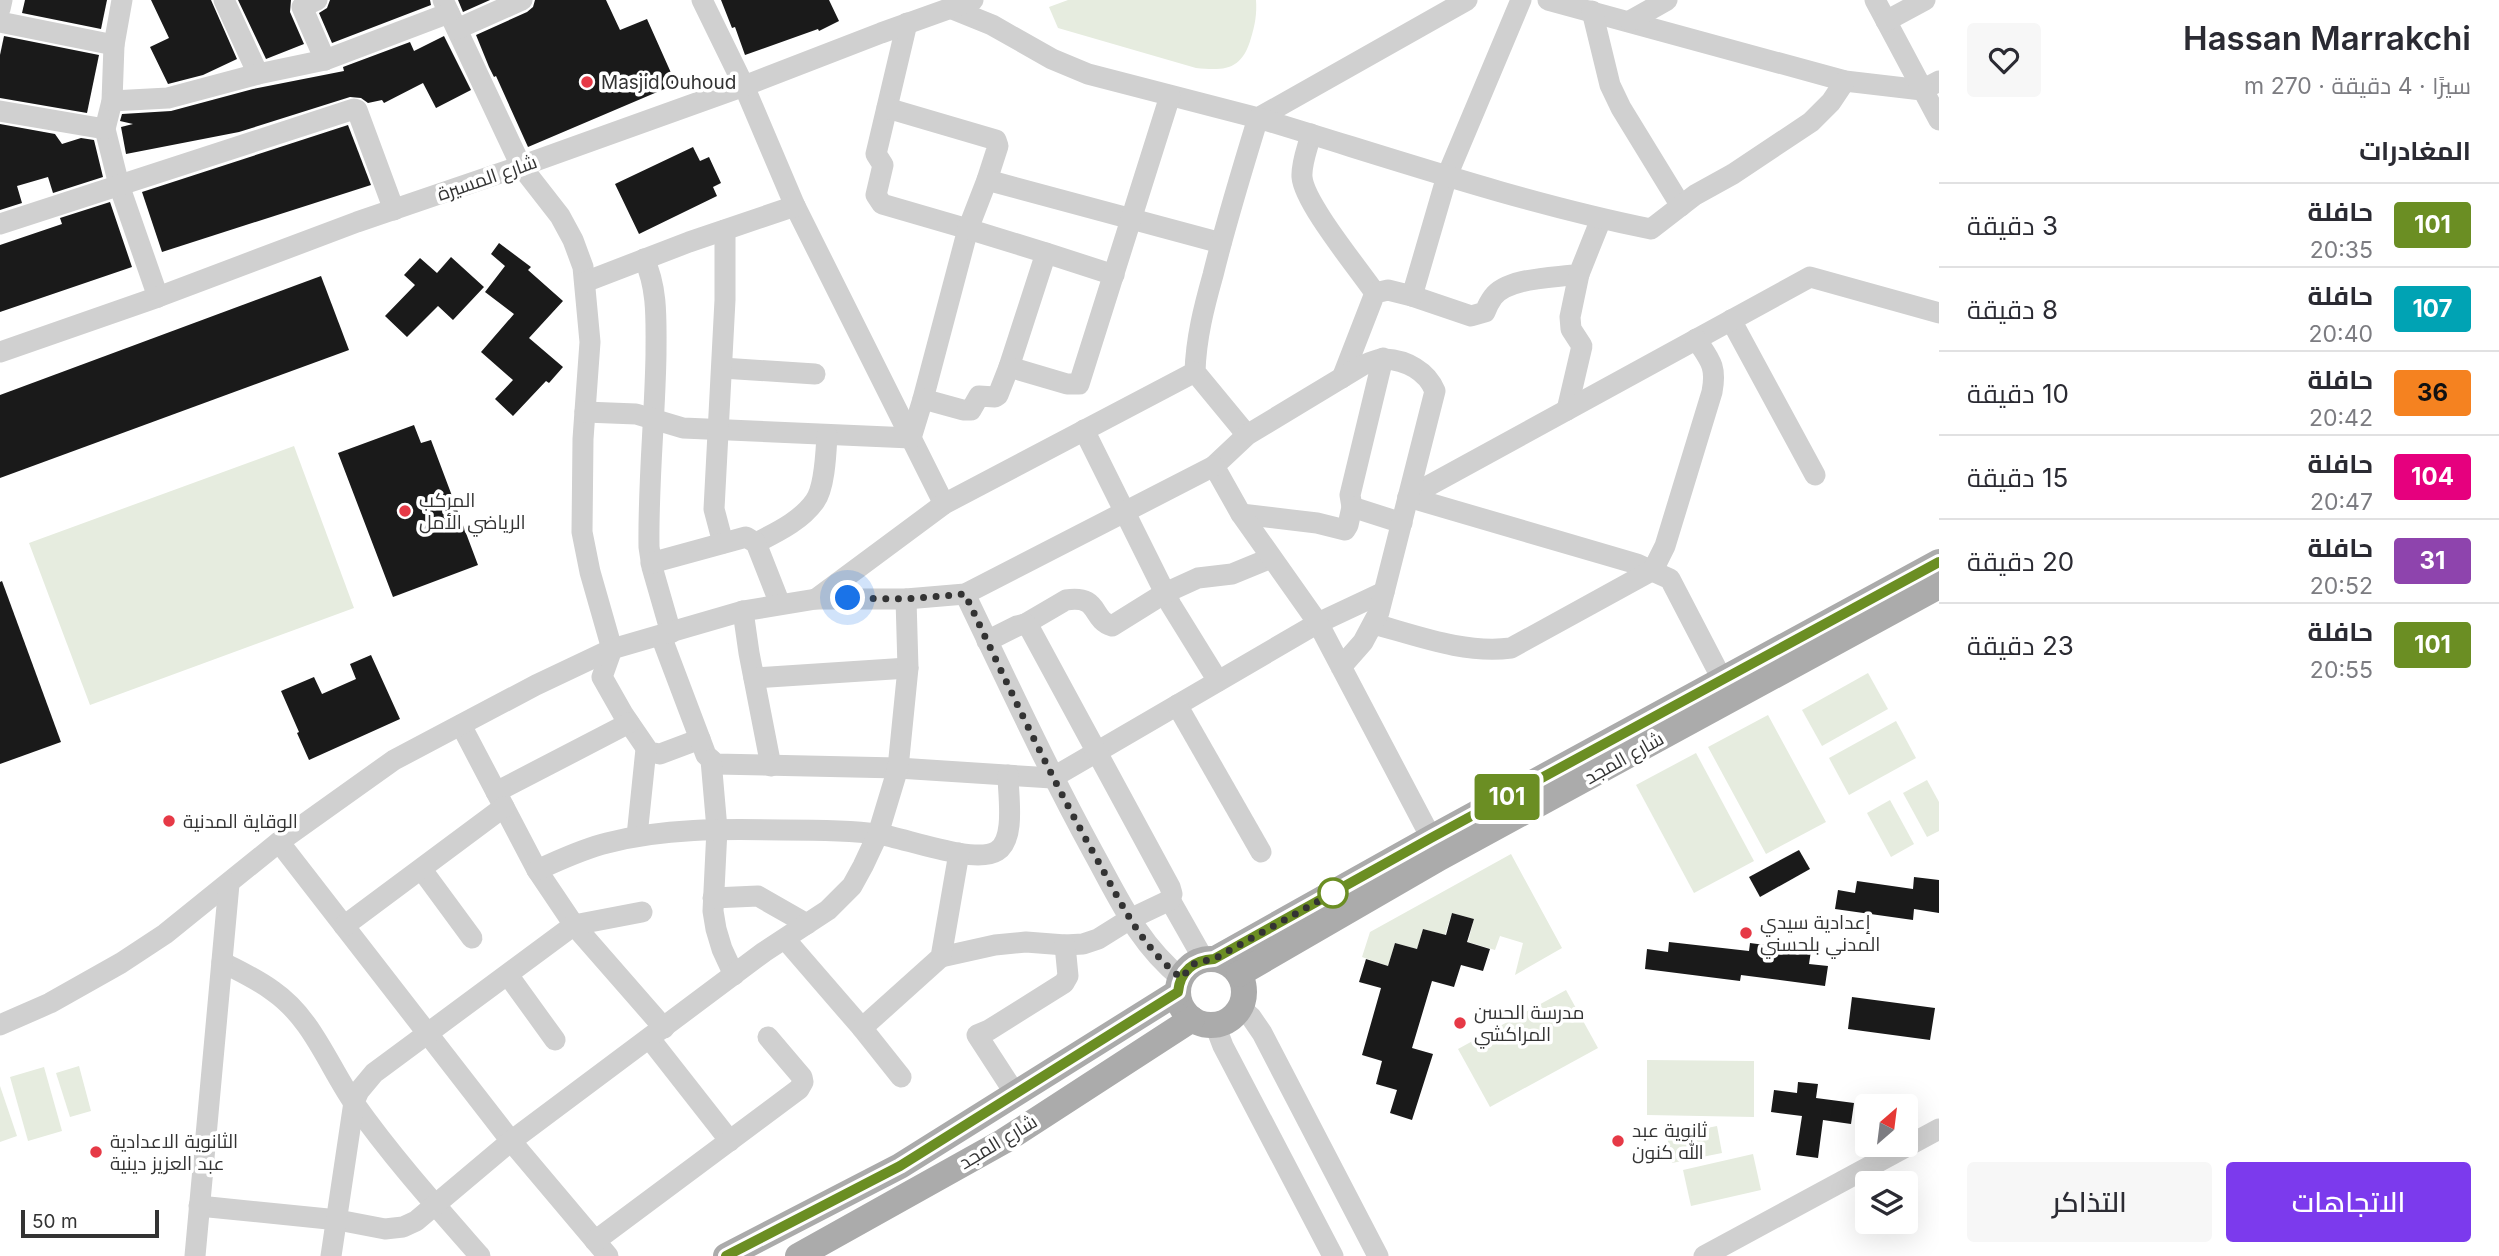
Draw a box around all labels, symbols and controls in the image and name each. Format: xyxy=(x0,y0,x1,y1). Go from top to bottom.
text: Hassan Marrakchi xyxy=(2183,18,2471,58)
button: heart xyxy=(1967,23,2041,97)
place label: Masjid Ouhoud xyxy=(601,71,736,94)
text: سيرًا · 4 دقيقة · 270 m xyxy=(2244,72,2471,100)
marker: Masjid Ouhoud xyxy=(579,74,595,90)
text: المغادرات xyxy=(2359,135,2471,166)
street label: شارع المسيرة xyxy=(434,150,541,208)
text: حافلة xyxy=(2308,196,2373,227)
text: 3 دقيقة xyxy=(1967,210,2058,241)
text: 101 xyxy=(2414,210,2451,239)
text: 20:35 xyxy=(2310,236,2373,264)
text: حافلة xyxy=(2308,280,2373,311)
text: 8 دقيقة xyxy=(1967,294,2058,325)
text: 107 xyxy=(2412,294,2453,323)
text: 20:40 xyxy=(2308,320,2373,348)
text: حافلة xyxy=(2308,364,2373,395)
text: 10 دقيقة xyxy=(1967,378,2069,409)
text: 36 xyxy=(2417,378,2448,407)
text: 20:42 xyxy=(2309,404,2373,432)
text: حافلة xyxy=(2308,448,2373,479)
text: 15 دقيقة xyxy=(1967,462,2068,493)
text: 104 xyxy=(2411,462,2454,491)
text: 20:47 xyxy=(2310,488,2373,516)
place label: المركب الرياضي الأمل xyxy=(419,489,526,537)
marker: المركب الرياضي الأمل xyxy=(397,503,413,519)
text: حافلة xyxy=(2308,532,2373,563)
text: 20 دقيقة xyxy=(1967,546,2074,577)
text: 31 xyxy=(2420,546,2445,575)
text: 20:52 xyxy=(2310,572,2373,600)
your location xyxy=(830,580,865,615)
text: حافلة xyxy=(2308,616,2373,647)
text: 23 دقيقة xyxy=(1967,630,2074,661)
text: 101 xyxy=(2414,630,2451,659)
text: 20:55 xyxy=(2310,656,2373,684)
street label: شارع المجد xyxy=(1580,727,1669,791)
line badge: 101 xyxy=(1467,774,1547,820)
text: 101 xyxy=(1489,782,1525,811)
place label: الوقاية المدنية xyxy=(183,810,298,833)
marker: الوقاية المدنية xyxy=(161,813,177,829)
unlabelled marker xyxy=(1318,878,1348,908)
place label: إعدادية سيدي المدني بلحسني xyxy=(1760,911,1880,959)
marker: إعدادية سيدي المدني بلحسني xyxy=(1738,925,1754,941)
place label: مدرسة الحسن المراكشي xyxy=(1474,1001,1584,1049)
marker: مدرسة الحسن المراكشي xyxy=(1452,1015,1468,1031)
north arrow xyxy=(1855,1094,1918,1157)
map controls xyxy=(1855,1094,1918,1234)
street label: شارع المجد xyxy=(955,1110,1042,1176)
place label: ثانوية عبد الله كنون xyxy=(1632,1119,1707,1164)
place label: الثانوية الاعدادية عبد العزيز دينية xyxy=(110,1130,238,1175)
marker: ثانوية عبد الله كنون xyxy=(1610,1133,1626,1149)
marker: الثانوية الاعدادية عبد العزيز دينية xyxy=(88,1144,104,1160)
button: التذاكر xyxy=(1967,1162,2212,1242)
button: الاتجاهات xyxy=(2226,1162,2471,1242)
button: layers xyxy=(1855,1171,1918,1234)
scale bar xyxy=(21,1207,159,1239)
text: 50 m xyxy=(32,1210,78,1233)

